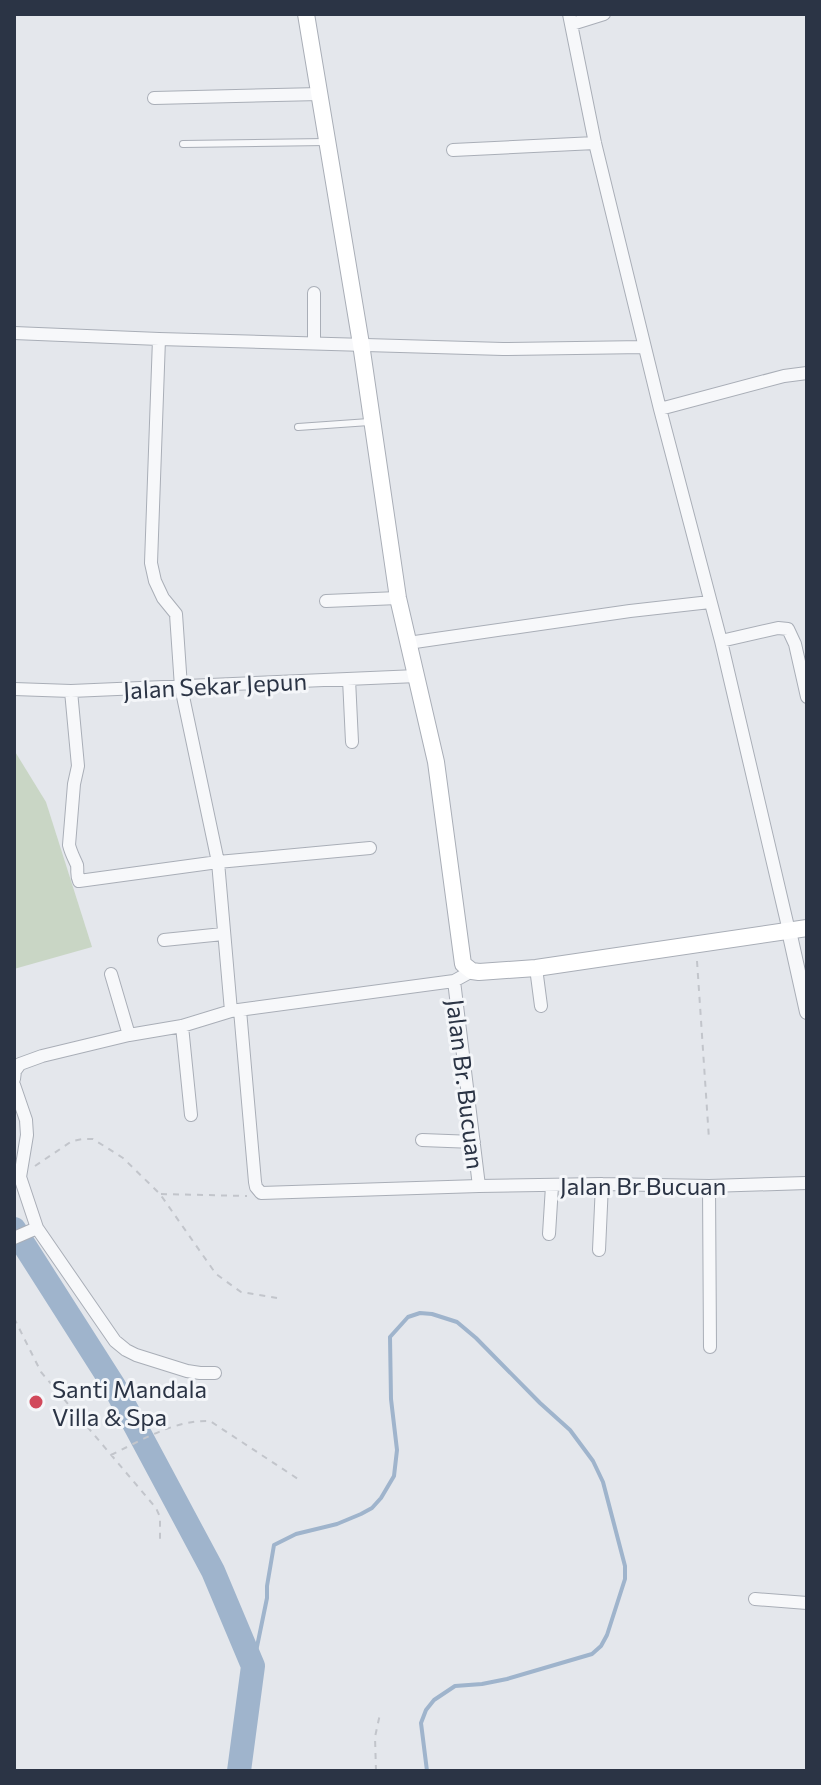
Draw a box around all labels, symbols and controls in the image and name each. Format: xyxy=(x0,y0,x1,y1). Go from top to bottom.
street label: Jalan Sekar Jepun xyxy=(122,666,308,704)
street label: Jalan Br. Bucuan xyxy=(441,997,491,1171)
street label: Jalan Br Bucuan xyxy=(560,1171,726,1200)
place label: Santi Mandala Villa & Spa xyxy=(52,1374,207,1431)
marker: Santi Mandala Villa & Spa xyxy=(27,1393,45,1411)

